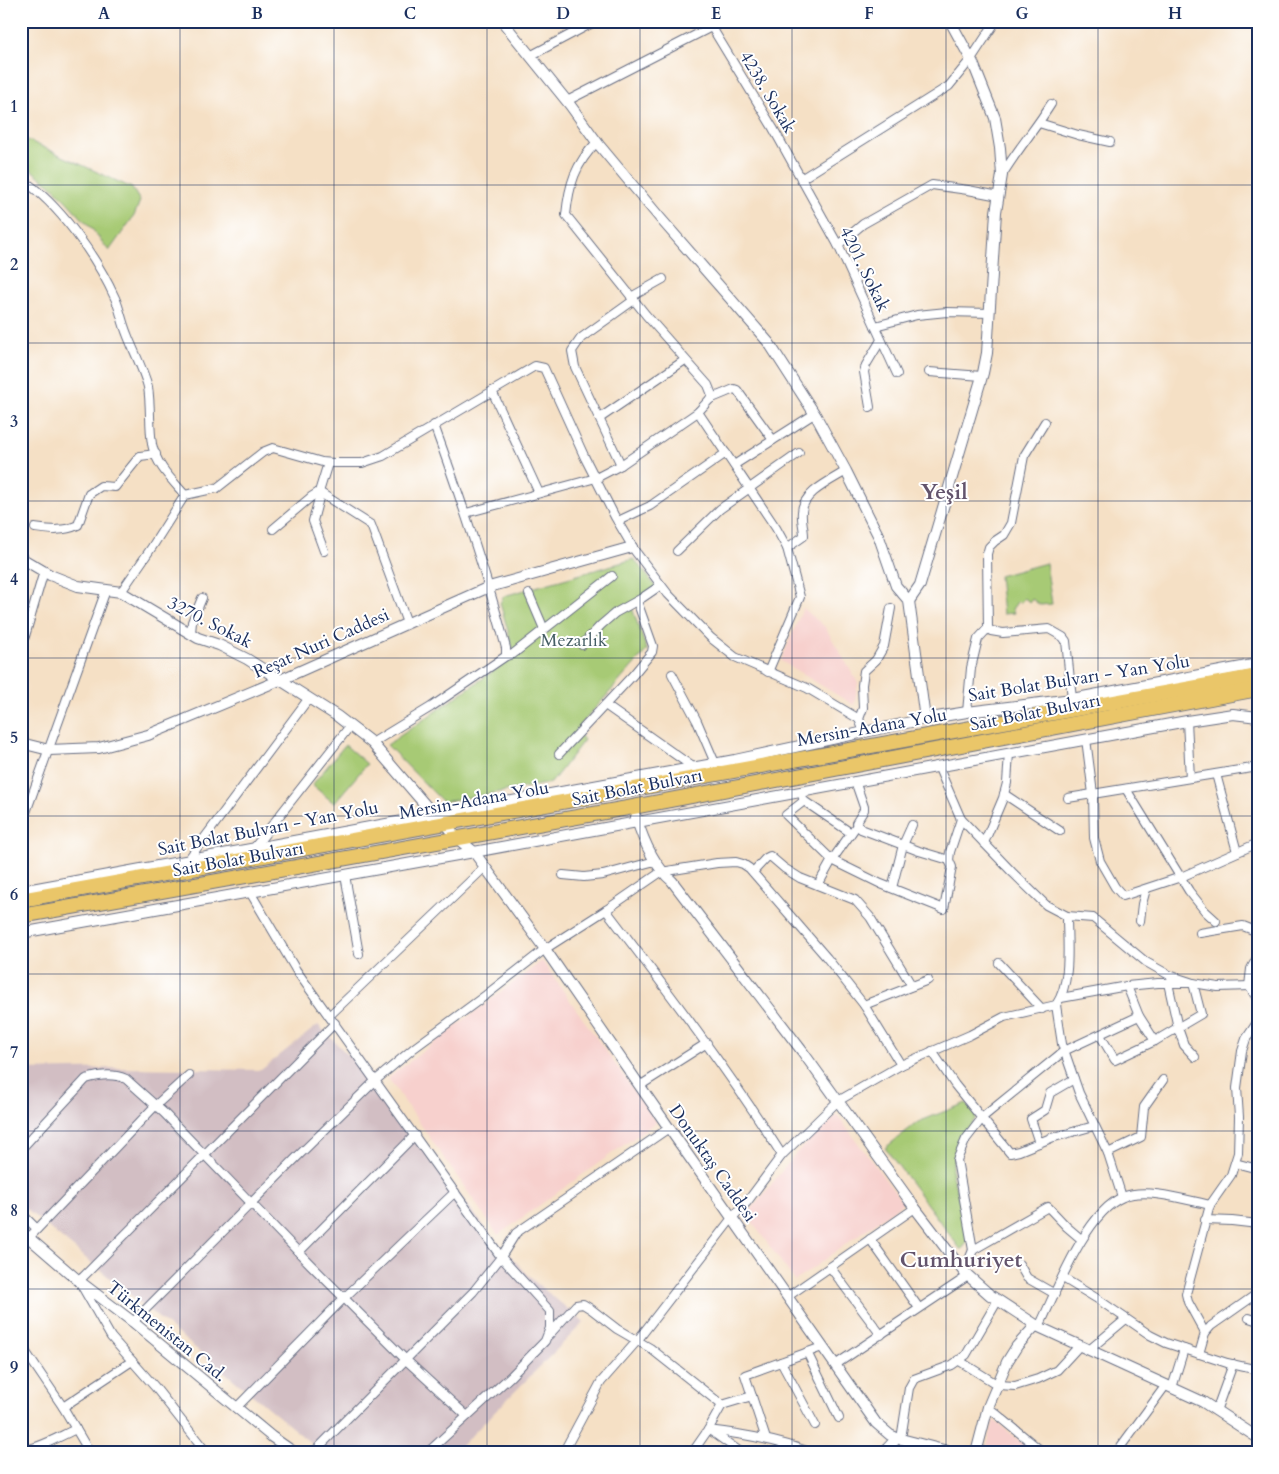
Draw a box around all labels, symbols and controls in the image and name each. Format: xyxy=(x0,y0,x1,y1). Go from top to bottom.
text: A xyxy=(98,3,110,25)
text: B xyxy=(251,3,263,25)
text: C xyxy=(404,3,416,25)
text: D xyxy=(556,3,570,25)
text: E xyxy=(711,3,721,25)
text: F xyxy=(864,3,874,25)
text: G xyxy=(1015,3,1029,25)
text: H xyxy=(1168,3,1182,25)
street label: 4238. Sokak xyxy=(733,46,802,138)
text: 1 xyxy=(10,96,18,118)
street label: 4201. Sokak xyxy=(833,222,896,316)
text: 2 xyxy=(10,254,18,276)
text: 3 xyxy=(10,411,18,433)
district label: Yeşil xyxy=(920,477,968,507)
text: 4 xyxy=(10,569,18,591)
street label: 3270. Sokak xyxy=(163,590,257,655)
street label: Reşat Nuri Caddesi xyxy=(249,602,393,685)
park label: Mezarlık xyxy=(541,628,608,653)
street label: Sait Bolat Bulvarı - Yan Yolu xyxy=(967,649,1192,708)
street label: Sait Bolat Bulvarı xyxy=(968,688,1102,737)
street label: Mersin-Adana Yolu xyxy=(795,702,949,753)
text: 5 xyxy=(10,727,18,749)
street label: Sait Bolat Bulvarı xyxy=(570,763,704,812)
street label: Mersin-Adana Yolu xyxy=(397,775,551,826)
street label: Sait Bolat Bulvarı - Yan Yolu xyxy=(156,796,380,860)
street label: Sait Bolat Bulvarı xyxy=(171,837,305,881)
text: 6 xyxy=(10,884,18,906)
text: 7 xyxy=(10,1042,18,1064)
street label: Donuktaş Caddesi xyxy=(663,1099,763,1227)
text: 8 xyxy=(10,1200,18,1222)
district label: Cumhuriyet xyxy=(900,1245,1023,1275)
street label: Türkmenistan Cad. xyxy=(101,1275,232,1388)
text: 9 xyxy=(10,1357,18,1379)

